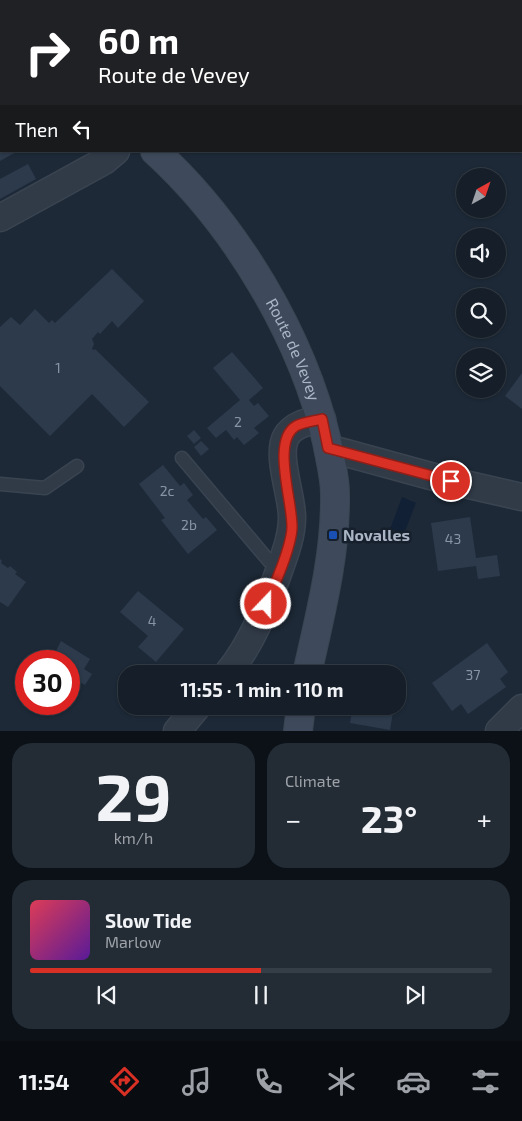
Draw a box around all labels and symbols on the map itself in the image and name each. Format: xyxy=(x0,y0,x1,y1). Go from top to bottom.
north arrow xyxy=(456,168,506,218)
street label: Route de Vevey xyxy=(263,295,325,404)
house number: 1 xyxy=(55,359,61,376)
house number: 2 xyxy=(234,413,242,430)
pin xyxy=(430,460,472,502)
house number: 2c xyxy=(160,482,175,499)
house number: 2b xyxy=(181,516,197,533)
place label: Novalles xyxy=(343,525,410,544)
marker: Novalles xyxy=(327,529,339,541)
house number: 43 xyxy=(445,530,461,547)
position arrow xyxy=(239,577,291,629)
house number: 4 xyxy=(148,612,156,629)
speed limit sign: 30 xyxy=(15,650,80,715)
house number: 37 xyxy=(466,666,480,683)

